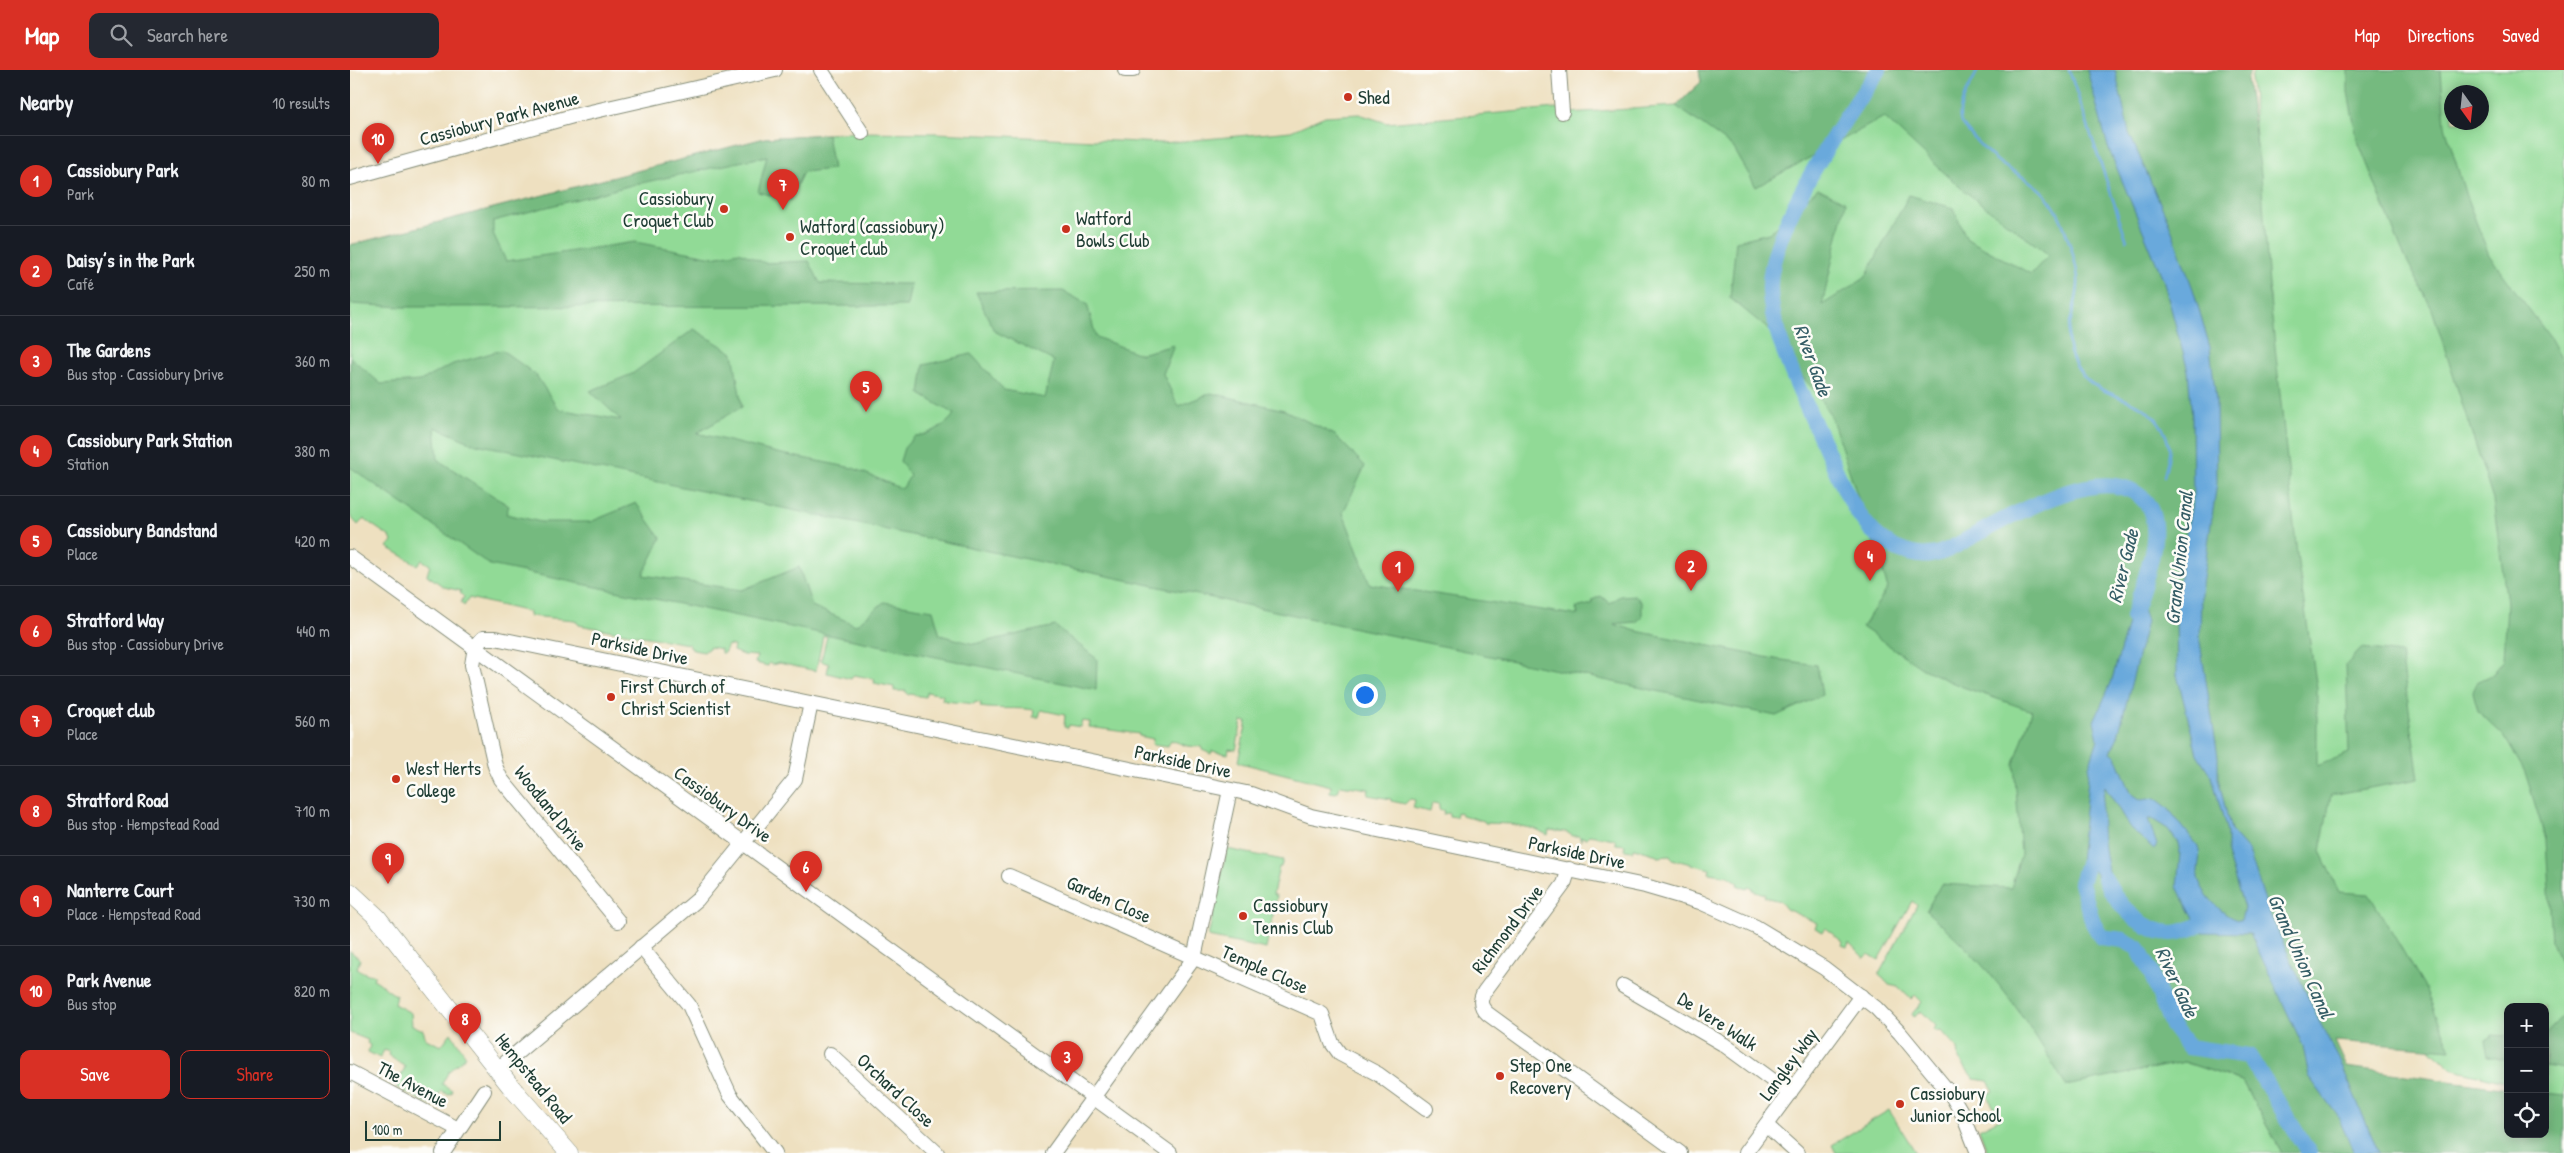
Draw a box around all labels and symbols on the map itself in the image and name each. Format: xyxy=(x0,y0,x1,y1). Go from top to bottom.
street label: Cassiobury Park Avenue xyxy=(416,84,582,152)
place label: Shed xyxy=(1358,84,1390,110)
north arrow xyxy=(2444,85,2489,130)
marker: Shed xyxy=(1342,91,1354,103)
pin: 10 xyxy=(362,123,394,164)
pin: 7 xyxy=(767,169,799,210)
place label: Cassiobury Croquet Club xyxy=(623,185,714,233)
marker: Cassiobury Croquet Club xyxy=(718,203,730,215)
place label: Watford Bowls Club xyxy=(1076,205,1150,253)
place label: Watford (cassiobury) Croquet club xyxy=(800,213,945,261)
marker: Watford Bowls Club xyxy=(1060,223,1072,235)
marker: Watford (cassiobury) Croquet club xyxy=(784,231,796,243)
water label: River Gade xyxy=(1788,320,1839,401)
pin: 5 xyxy=(850,371,882,412)
water label: Grand Union Canal xyxy=(2158,488,2199,626)
water label: River Gade xyxy=(2100,525,2145,606)
pin: 4 xyxy=(1854,540,1886,581)
pin: 2 xyxy=(1675,550,1707,591)
pin: 1 xyxy=(1382,551,1414,592)
street label: Parkside Drive xyxy=(589,625,691,671)
place label: First Church of Christ Scientist xyxy=(620,673,731,721)
your location xyxy=(1352,682,1378,708)
marker: First Church of Christ Scientist xyxy=(605,691,617,703)
street label: Parkside Drive xyxy=(1132,738,1234,784)
place label: West Herts College xyxy=(406,755,481,803)
street label: Woodland Drive xyxy=(508,760,594,857)
street label: Cassiobury Drive xyxy=(669,760,778,849)
marker: West Herts College xyxy=(390,773,402,785)
street label: Parkside Drive xyxy=(1526,829,1628,875)
pin: 9 xyxy=(372,843,404,884)
pin: 6 xyxy=(790,851,822,892)
street label: Garden Close xyxy=(1063,869,1156,929)
street label: Richmond Drive xyxy=(1465,879,1549,979)
water label: Grand Union Canal xyxy=(2262,889,2342,1024)
place label: Cassiobury Tennis Club xyxy=(1253,892,1334,940)
marker: Cassiobury Tennis Club xyxy=(1237,910,1249,922)
street label: Temple Close xyxy=(1217,938,1313,1000)
water label: River Gade xyxy=(2149,942,2206,1022)
street label: De Vere Walk xyxy=(1673,985,1763,1057)
pin: 8 xyxy=(449,1003,481,1044)
street label: Langley Way xyxy=(1753,1022,1823,1106)
street label: Hempstead Road xyxy=(490,1027,579,1129)
pin: 3 xyxy=(1051,1041,1083,1082)
street label: Orchard Close xyxy=(851,1047,941,1133)
place label: Step One Recovery xyxy=(1510,1052,1572,1100)
street label: The Avenue xyxy=(373,1054,453,1114)
marker: Step One Recovery xyxy=(1494,1070,1506,1082)
place label: Cassiobury Junior School xyxy=(1910,1080,2002,1128)
marker: Cassiobury Junior School xyxy=(1894,1098,1906,1110)
scale bar xyxy=(365,1118,501,1141)

